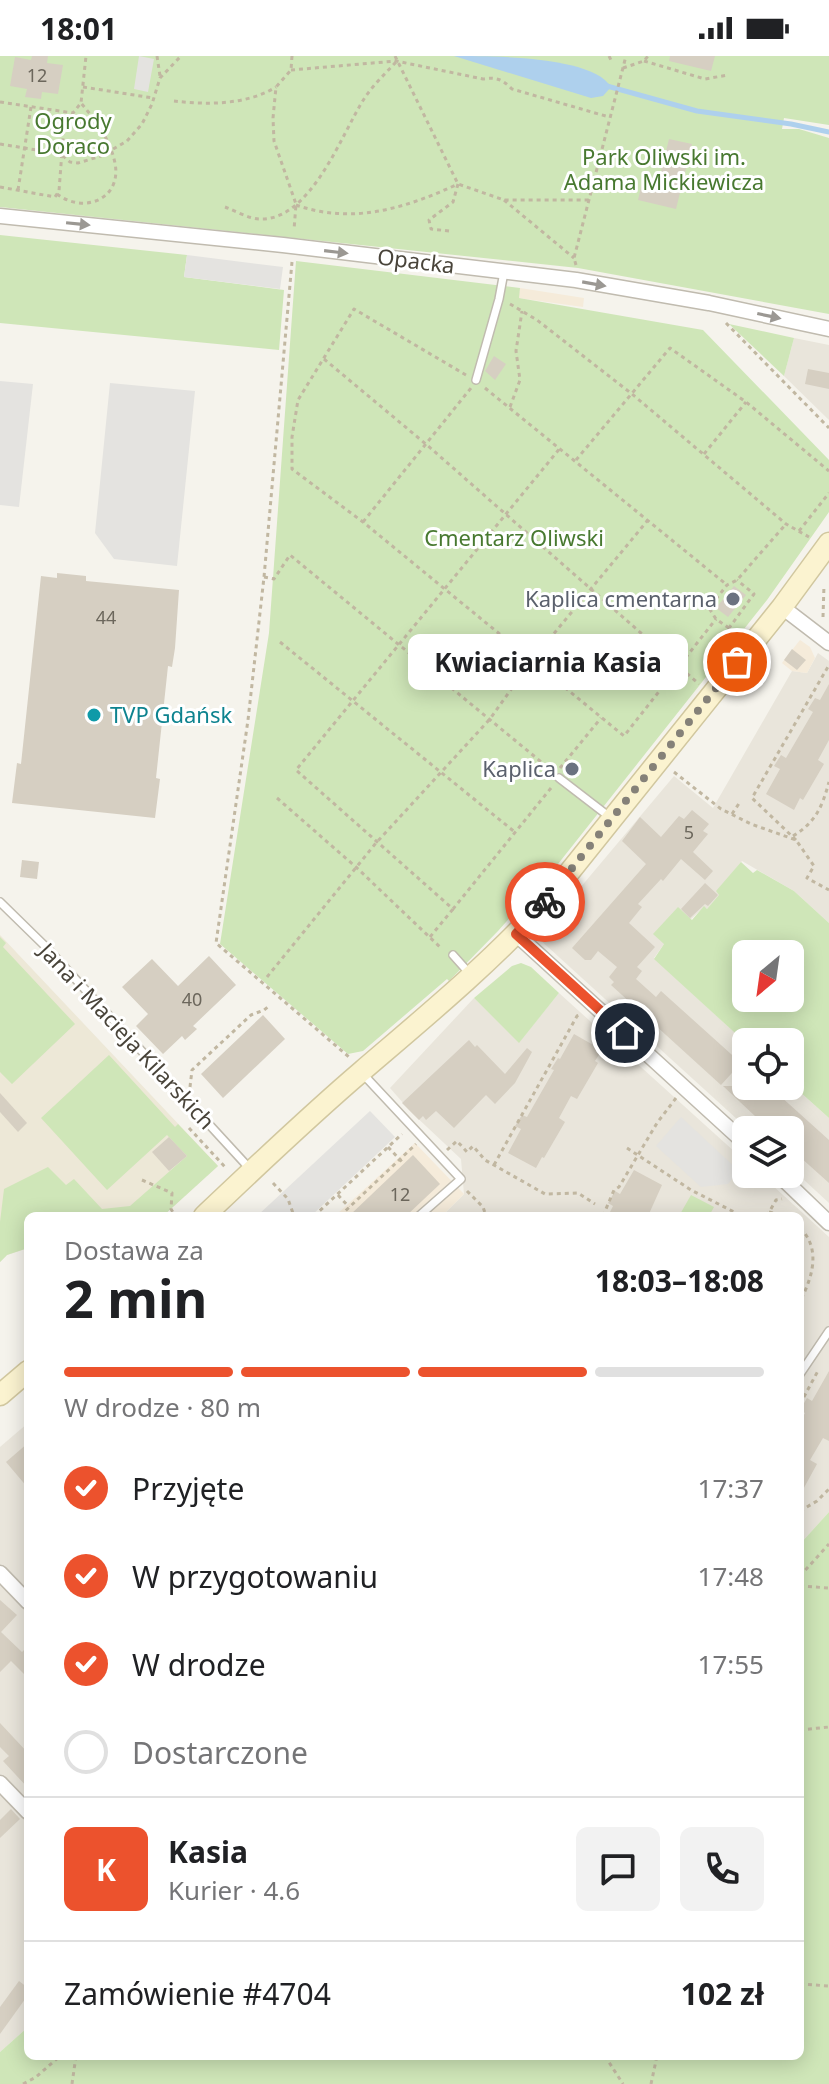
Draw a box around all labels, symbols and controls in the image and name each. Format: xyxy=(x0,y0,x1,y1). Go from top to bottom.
text: 18:01 xyxy=(40,8,117,49)
house number: 12 xyxy=(27,63,47,87)
park label: Ogrody Doraco xyxy=(34,105,112,160)
park label: Park Oliwski im. Adama Mickiewicza xyxy=(564,141,764,196)
one-way arrow xyxy=(65,217,90,230)
street label: Opacka xyxy=(376,240,457,280)
one-way arrow xyxy=(324,245,349,258)
one-way arrow xyxy=(582,278,607,290)
one-way arrow xyxy=(757,310,782,323)
park label: Cmentarz Oliwski xyxy=(424,522,604,552)
place label: Kaplica cmentarna xyxy=(525,583,717,613)
marker: Kaplica cmentarna xyxy=(724,590,742,608)
house number: 44 xyxy=(96,605,116,629)
pin xyxy=(703,628,771,696)
callout: Kwiaciarnia Kasia xyxy=(409,634,689,690)
icon: bag xyxy=(715,640,759,684)
text: Kwiaciarnia Kasia xyxy=(434,644,662,680)
place label: TVP Gdańsk xyxy=(110,699,232,729)
marker: TVP Gdańsk xyxy=(85,706,103,724)
place label: Kaplica xyxy=(482,753,556,783)
marker: Kaplica xyxy=(563,760,581,778)
house number: 5 xyxy=(684,820,694,844)
courier xyxy=(505,862,585,942)
icon: bike xyxy=(523,880,567,924)
street label: Jana i Macieja Kilarskich xyxy=(32,934,222,1135)
north arrow xyxy=(732,940,804,1012)
map controls xyxy=(732,940,804,1188)
house number: 40 xyxy=(182,987,202,1011)
pin xyxy=(591,999,659,1067)
icon: home xyxy=(603,1011,647,1055)
button: locate xyxy=(732,1028,804,1100)
button: layers xyxy=(732,1116,804,1188)
house number: 12 xyxy=(390,1182,410,1206)
text: Dostawa za xyxy=(64,1232,204,1268)
text: 18:03–18:08 xyxy=(595,1260,764,1301)
text: 2 min xyxy=(64,1262,207,1333)
text: W drodze · 80 m xyxy=(64,1389,261,1425)
icon: check xyxy=(64,1466,108,1510)
text: Przyjęte xyxy=(132,1468,244,1509)
text: 17:37 xyxy=(698,1470,764,1506)
icon: check xyxy=(64,1554,108,1598)
text: W przygotowaniu xyxy=(132,1556,378,1597)
text: 17:48 xyxy=(698,1558,764,1594)
icon: check xyxy=(64,1642,108,1686)
text: W drodze xyxy=(132,1644,266,1685)
text: 17:55 xyxy=(698,1646,764,1682)
text: Dostarczone xyxy=(132,1732,308,1773)
button: chat xyxy=(576,1827,660,1911)
button: phone xyxy=(680,1827,764,1911)
text: Kasia xyxy=(168,1831,248,1872)
text: K xyxy=(96,1849,116,1890)
text: Kurier · 4.6 xyxy=(168,1872,300,1908)
text: Zamówienie #4704 xyxy=(64,1973,331,2014)
text: 102 zł xyxy=(681,1973,764,2014)

